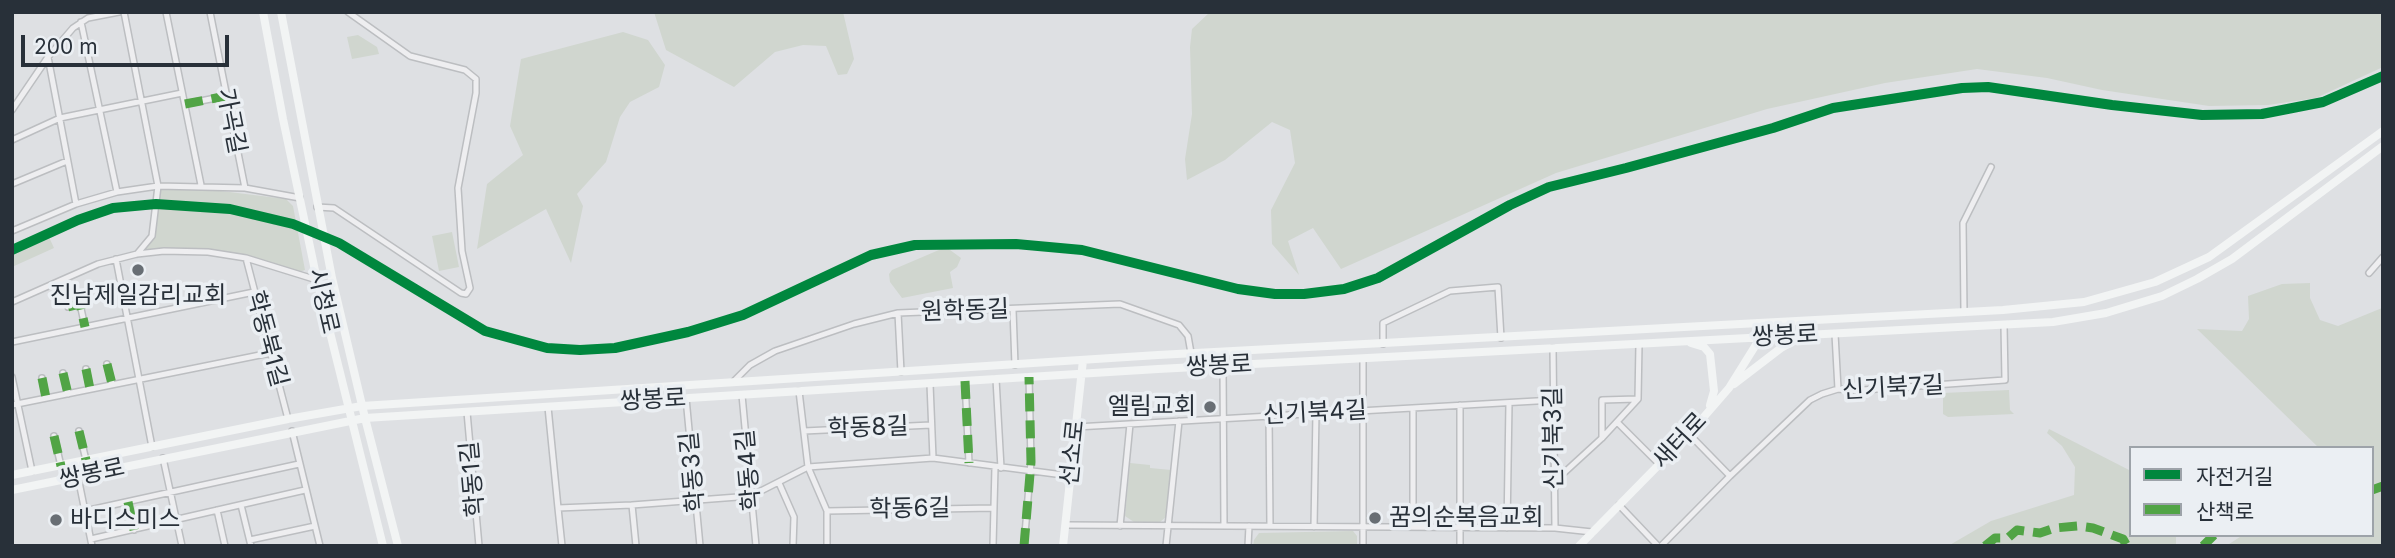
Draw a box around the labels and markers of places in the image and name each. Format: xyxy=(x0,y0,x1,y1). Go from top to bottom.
marker: 진남제일감리교회 xyxy=(130,262,146,278)
place label: 진남제일감리교회 xyxy=(50,282,226,310)
place label: 엘림교회 xyxy=(1108,393,1196,421)
marker: 엘림교회 xyxy=(1202,399,1218,415)
place label: 꿈의순복음교회 xyxy=(1389,504,1544,532)
place label: 바디스미스 xyxy=(70,506,180,534)
marker: 꿈의순복음교회 xyxy=(1367,510,1383,526)
marker: 바디스미스 xyxy=(48,512,64,528)

